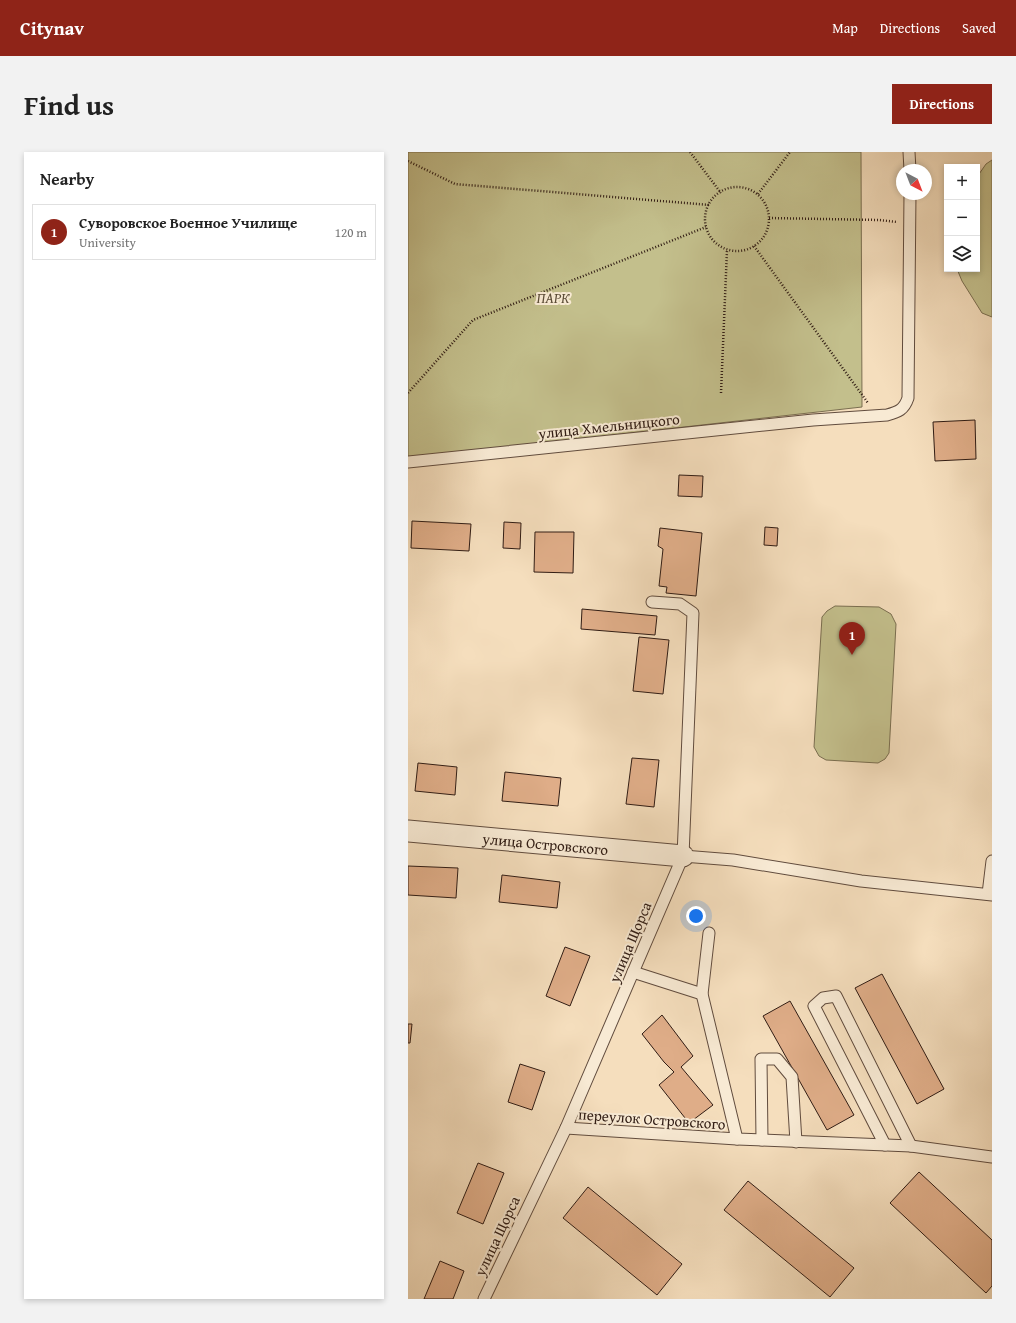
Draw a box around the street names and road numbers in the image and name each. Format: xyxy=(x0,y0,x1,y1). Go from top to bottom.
street label: улица Хмельницкого xyxy=(536,408,681,444)
street label: улица Островского xyxy=(481,827,610,860)
street label: улица Щорса xyxy=(603,898,657,987)
street label: переулок Островского xyxy=(578,1103,727,1135)
street label: улица Щорса xyxy=(469,1192,525,1280)

